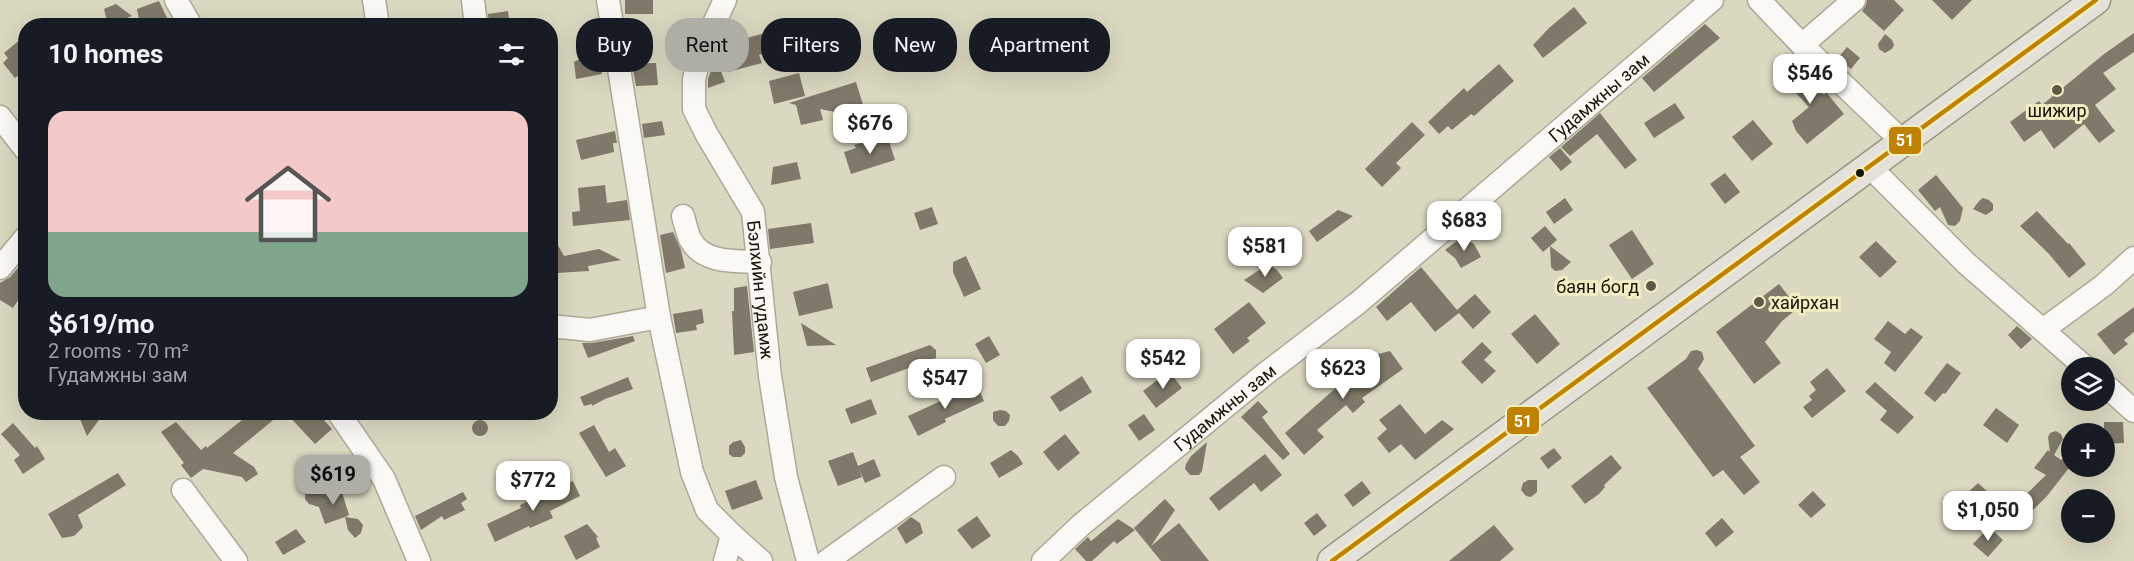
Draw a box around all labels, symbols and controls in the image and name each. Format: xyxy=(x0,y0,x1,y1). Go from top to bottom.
chip: Buy xyxy=(576,18,653,72)
chip: Rent xyxy=(665,18,749,72)
chip: Filters xyxy=(761,18,861,72)
chip: New xyxy=(873,18,957,72)
chip: Apartment xyxy=(969,18,1110,72)
icon: filters xyxy=(495,38,528,71)
text: 10 homes xyxy=(48,39,163,69)
street label: Гудамжны зам xyxy=(1544,48,1653,146)
pin: $546 xyxy=(1774,54,1846,105)
text: $546 xyxy=(1787,61,1833,85)
marker: шижир xyxy=(2050,83,2064,97)
place label: шижир xyxy=(2027,100,2087,121)
pin: $676 xyxy=(834,104,906,155)
text: $676 xyxy=(847,111,893,135)
line badge: 51 xyxy=(1888,126,1922,155)
text: 51 xyxy=(1896,131,1914,150)
icon: home xyxy=(234,150,342,258)
unlabelled marker xyxy=(1854,167,1866,179)
pin: $683 xyxy=(1428,201,1500,252)
text: $683 xyxy=(1441,208,1487,232)
street label: Бэлхийн гудамж xyxy=(743,219,779,360)
pin: $581 xyxy=(1229,227,1301,278)
text: $581 xyxy=(1242,234,1288,258)
place label: баян богд xyxy=(1556,276,1639,297)
marker: баян богд xyxy=(1644,279,1658,293)
place label: хайрхан xyxy=(1771,292,1839,313)
marker: хайрхан xyxy=(1752,295,1766,309)
text: $619/mo xyxy=(48,309,155,339)
text: 2 rooms · 70 m² xyxy=(48,339,189,363)
pin: $542 xyxy=(1127,339,1199,390)
text: $542 xyxy=(1140,346,1186,370)
pin: $623 xyxy=(1307,349,1379,400)
text: $623 xyxy=(1320,356,1366,380)
map controls xyxy=(2061,357,2115,543)
button: layers xyxy=(2061,357,2115,411)
pin: $547 xyxy=(909,359,981,410)
street label: Гудамжны зам xyxy=(1169,359,1280,455)
text: Гудамжны зам xyxy=(48,363,188,387)
text: $547 xyxy=(922,366,968,390)
line badge: 51 xyxy=(1506,406,1540,435)
text: 51 xyxy=(1514,412,1532,431)
button: + xyxy=(2061,423,2115,477)
pin: $619 xyxy=(297,455,369,506)
pin: $772 xyxy=(497,461,569,512)
text: $619 xyxy=(310,462,356,486)
text: $772 xyxy=(510,468,556,492)
button: − xyxy=(2061,489,2115,543)
pin: $1,050 xyxy=(1939,491,2037,542)
text: $1,050 xyxy=(1957,498,2019,522)

